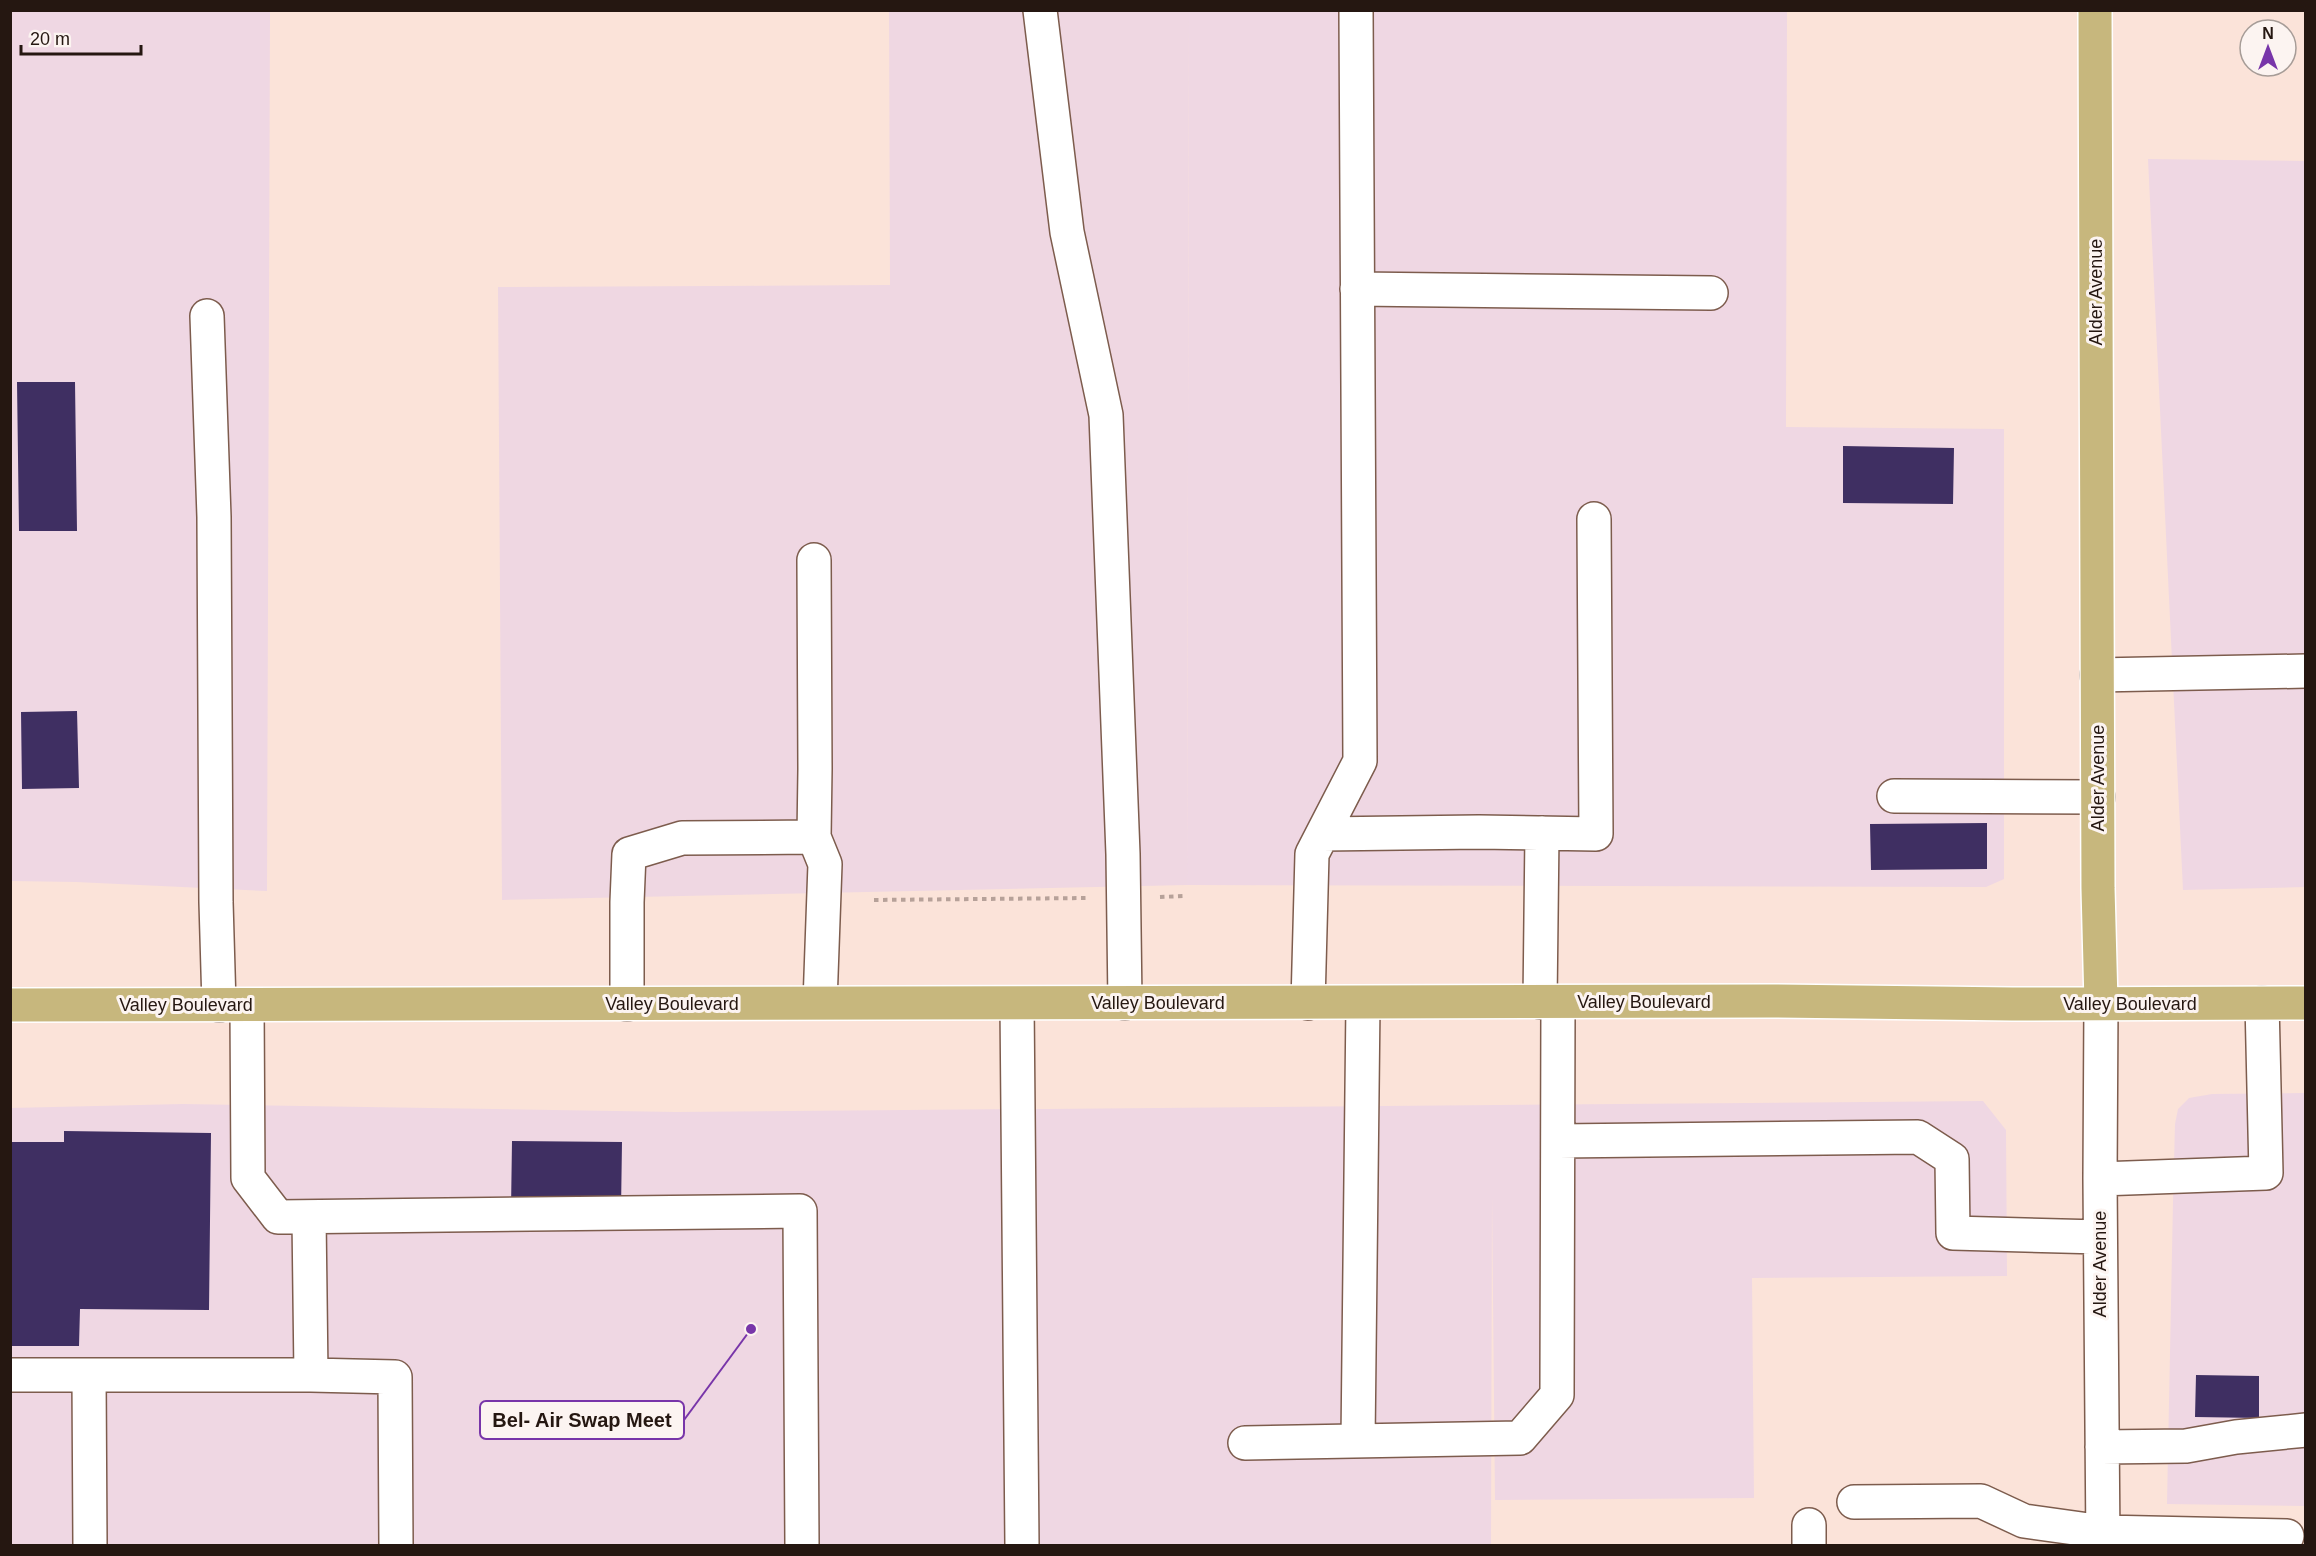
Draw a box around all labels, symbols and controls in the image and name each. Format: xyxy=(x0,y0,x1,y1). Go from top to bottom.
scale bar xyxy=(21,18,141,56)
north arrow xyxy=(2238,18,2298,78)
text: N xyxy=(2262,25,2274,42)
text: 20 m xyxy=(30,29,70,49)
street label: Alder Avenue xyxy=(2086,239,2106,345)
street label: Alder Avenue xyxy=(2088,725,2108,831)
street label: Valley Boulevard xyxy=(1577,992,1711,1012)
street label: Valley Boulevard xyxy=(1091,993,1225,1013)
street label: Valley Boulevard xyxy=(605,994,739,1014)
street label: Valley Boulevard xyxy=(2063,994,2197,1014)
street label: Valley Boulevard xyxy=(119,995,253,1015)
street label: Alder Avenue xyxy=(2090,1211,2110,1317)
callout: Bel- Air Swap Meet xyxy=(480,1401,684,1439)
text: Bel- Air Swap Meet xyxy=(492,1409,672,1431)

